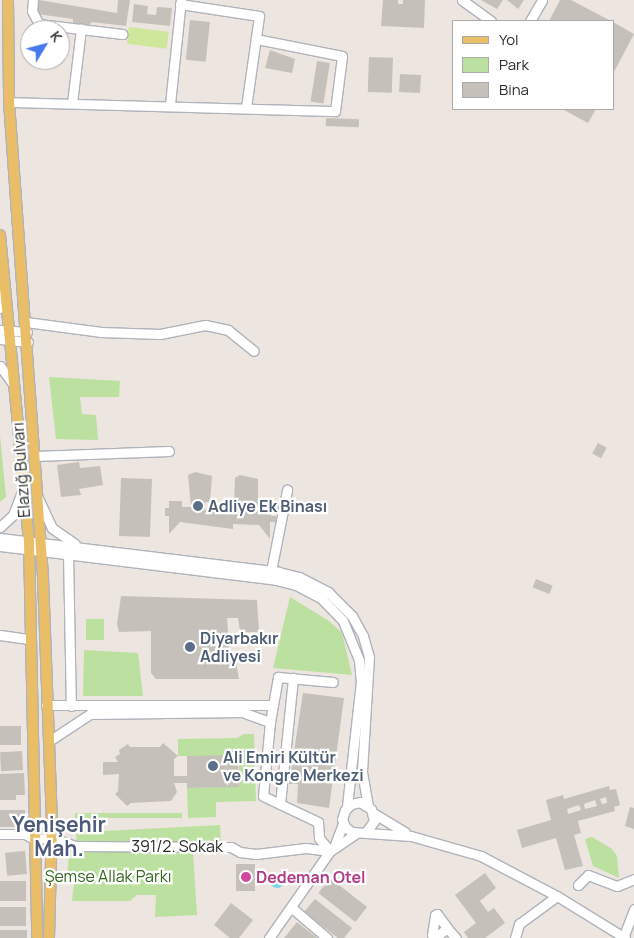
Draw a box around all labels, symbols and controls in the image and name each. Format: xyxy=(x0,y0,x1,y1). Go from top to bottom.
north arrow xyxy=(20,20,70,70)
legend xyxy=(452,20,614,110)
text: K xyxy=(46,27,67,46)
text: Yol xyxy=(499,29,519,50)
text: Park xyxy=(499,54,529,75)
text: Bina xyxy=(499,79,529,100)
street label: Elazığ Bulvarı xyxy=(8,422,34,518)
place label: Adliye Ek Binası xyxy=(208,496,327,516)
marker: Adliye Ek Binası xyxy=(192,500,204,512)
place label: Diyarbakır Adliyesi xyxy=(200,628,278,666)
marker: Diyarbakır Adliyesi xyxy=(184,641,196,653)
place label: Ali Emiri Kültür ve Kongre Merkezi xyxy=(223,747,364,785)
marker: Ali Emiri Kültür ve Kongre Merkezi xyxy=(207,760,219,772)
district label: Yenişehir Mah. xyxy=(12,811,106,861)
street label: 391/2. Sokak xyxy=(131,836,223,856)
park label: Şemse Allak Parkı xyxy=(45,866,171,886)
place label: Dedeman Otel xyxy=(256,867,366,887)
marker: Dedeman Otel xyxy=(240,871,252,883)

